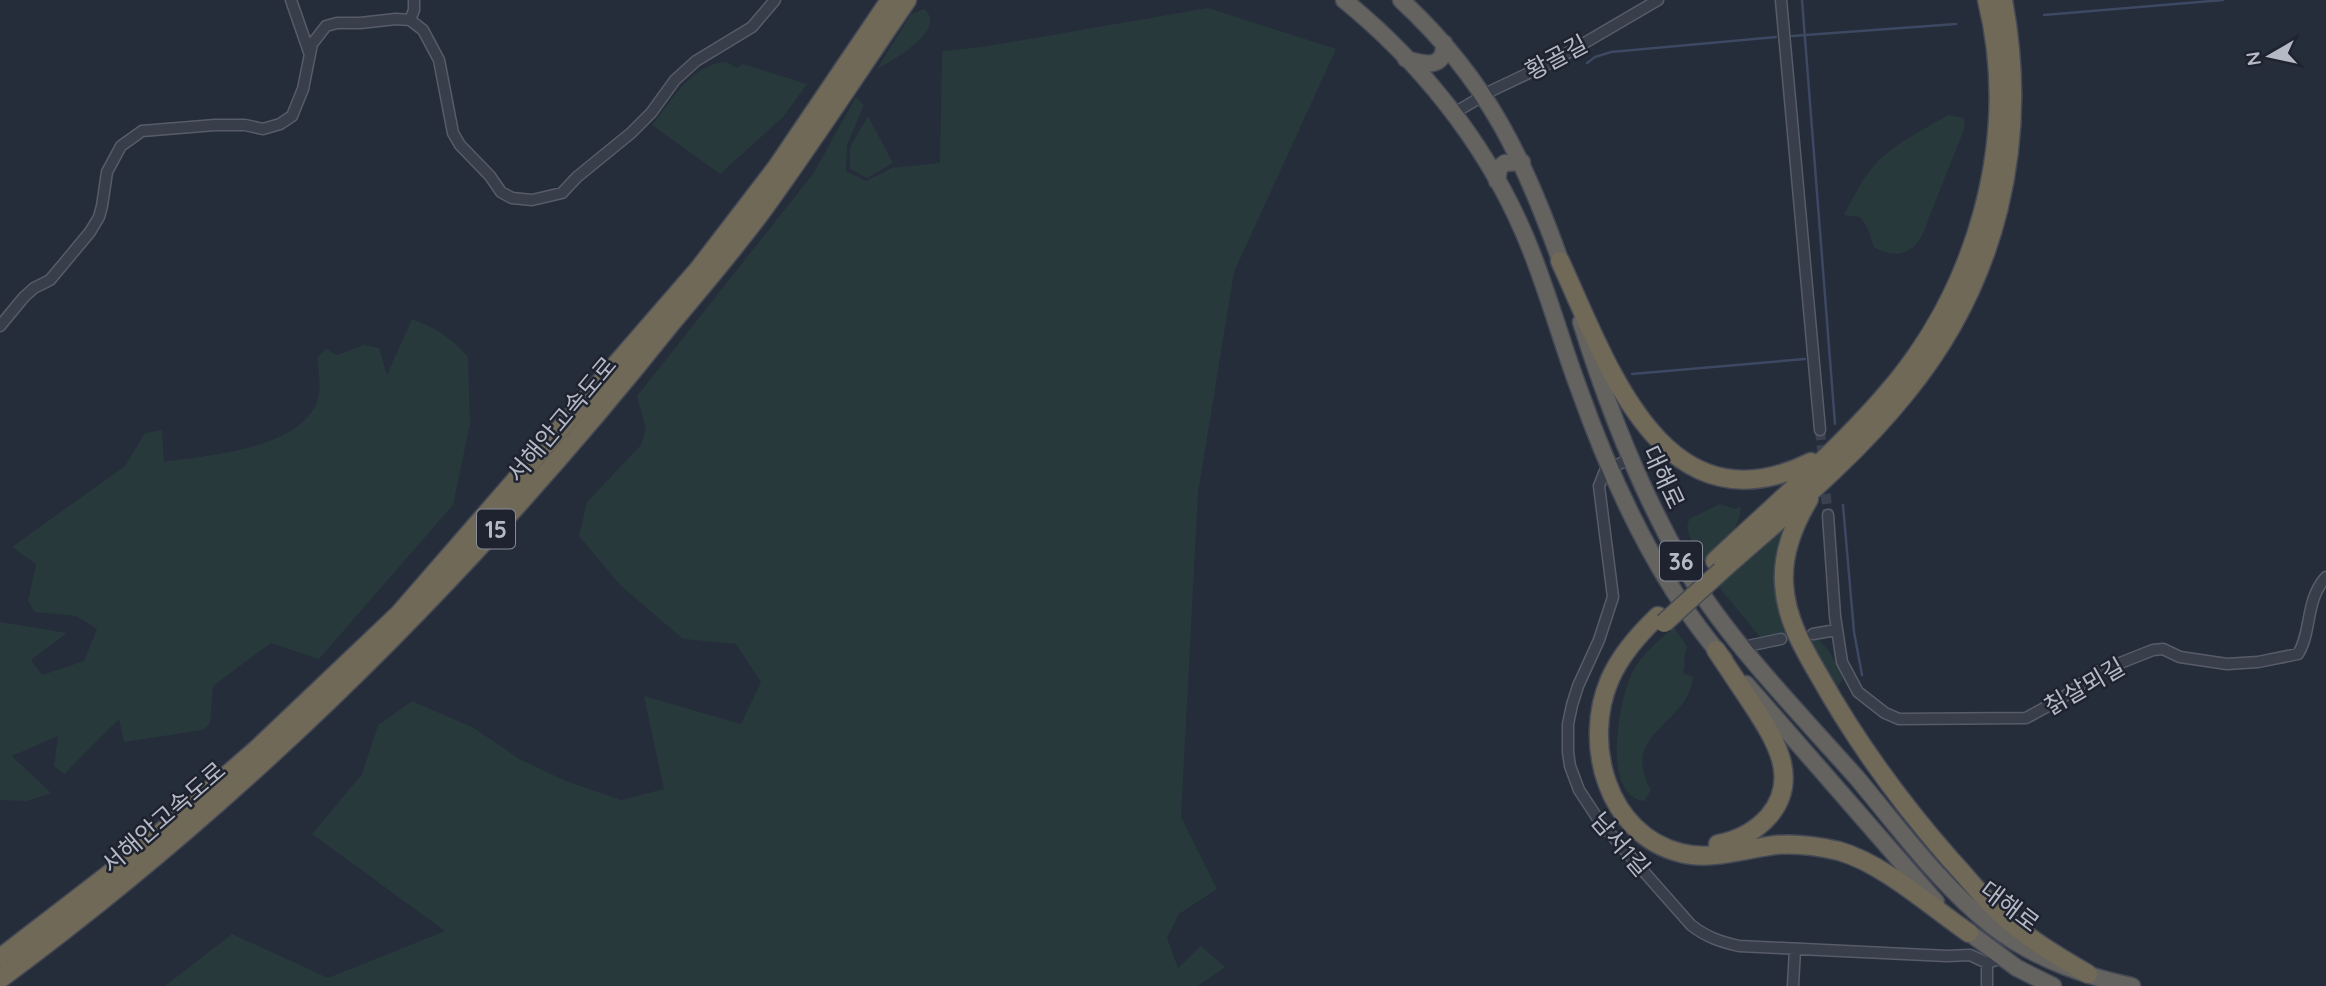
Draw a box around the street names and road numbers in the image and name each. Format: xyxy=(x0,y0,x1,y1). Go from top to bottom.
street label: 황골길 xyxy=(1520,28,1592,86)
street label: 서해안고속도로 xyxy=(500,350,622,488)
street label: 대해로 xyxy=(1636,441,1692,513)
road number: 15 xyxy=(477,509,515,548)
road number: 36 xyxy=(1660,541,1702,580)
street label: 칡살뫼길 xyxy=(2038,651,2130,721)
street label: 서해안고속도로 xyxy=(95,755,231,879)
street label: 남서1길 xyxy=(1585,806,1657,882)
street label: 대해로 xyxy=(1975,874,2045,938)

